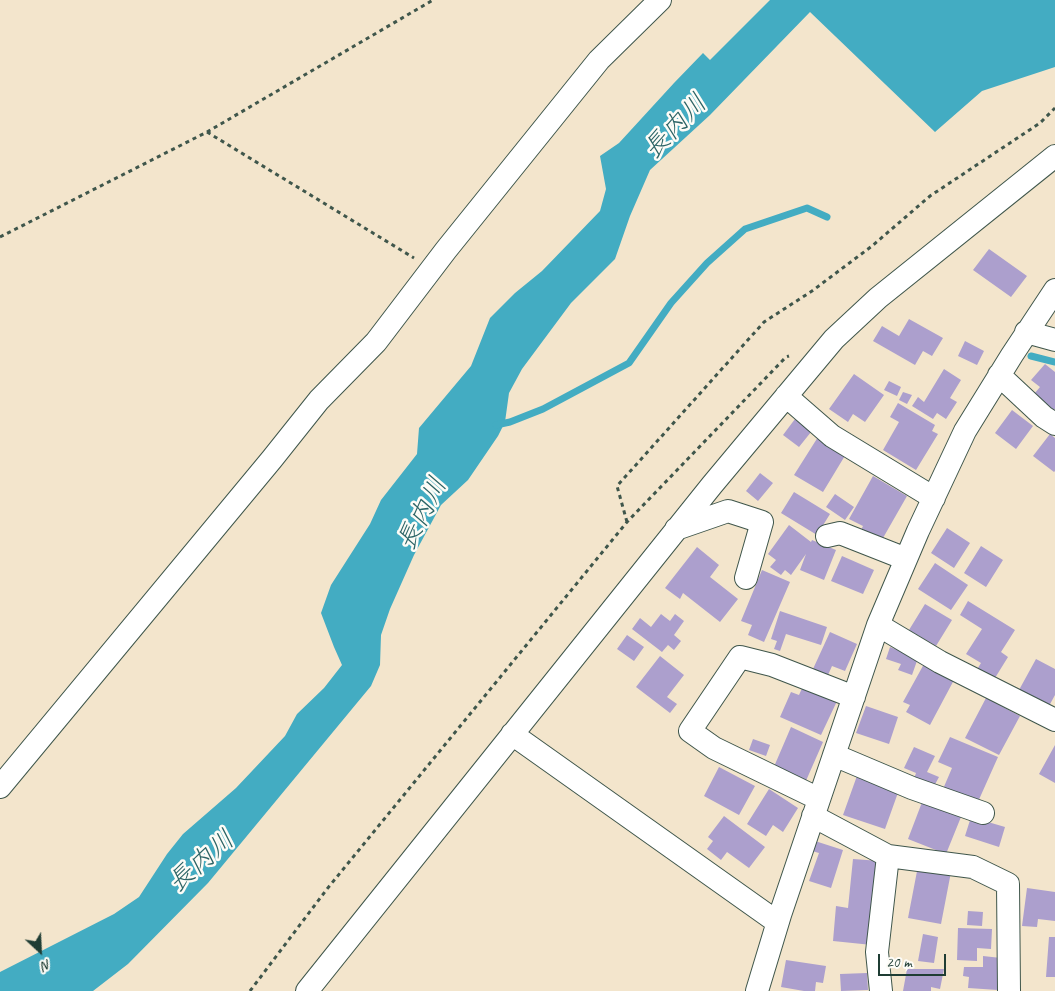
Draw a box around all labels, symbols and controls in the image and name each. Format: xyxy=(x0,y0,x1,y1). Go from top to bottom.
water label: 長内川 xyxy=(638,88,714,166)
water label: 長内川 xyxy=(391,472,455,556)
water label: 長内川 xyxy=(162,825,242,899)
north arrow xyxy=(15,926,65,976)
scale bar xyxy=(880,944,948,976)
text: 20 m xyxy=(886,953,912,972)
text: N xyxy=(39,956,54,975)

